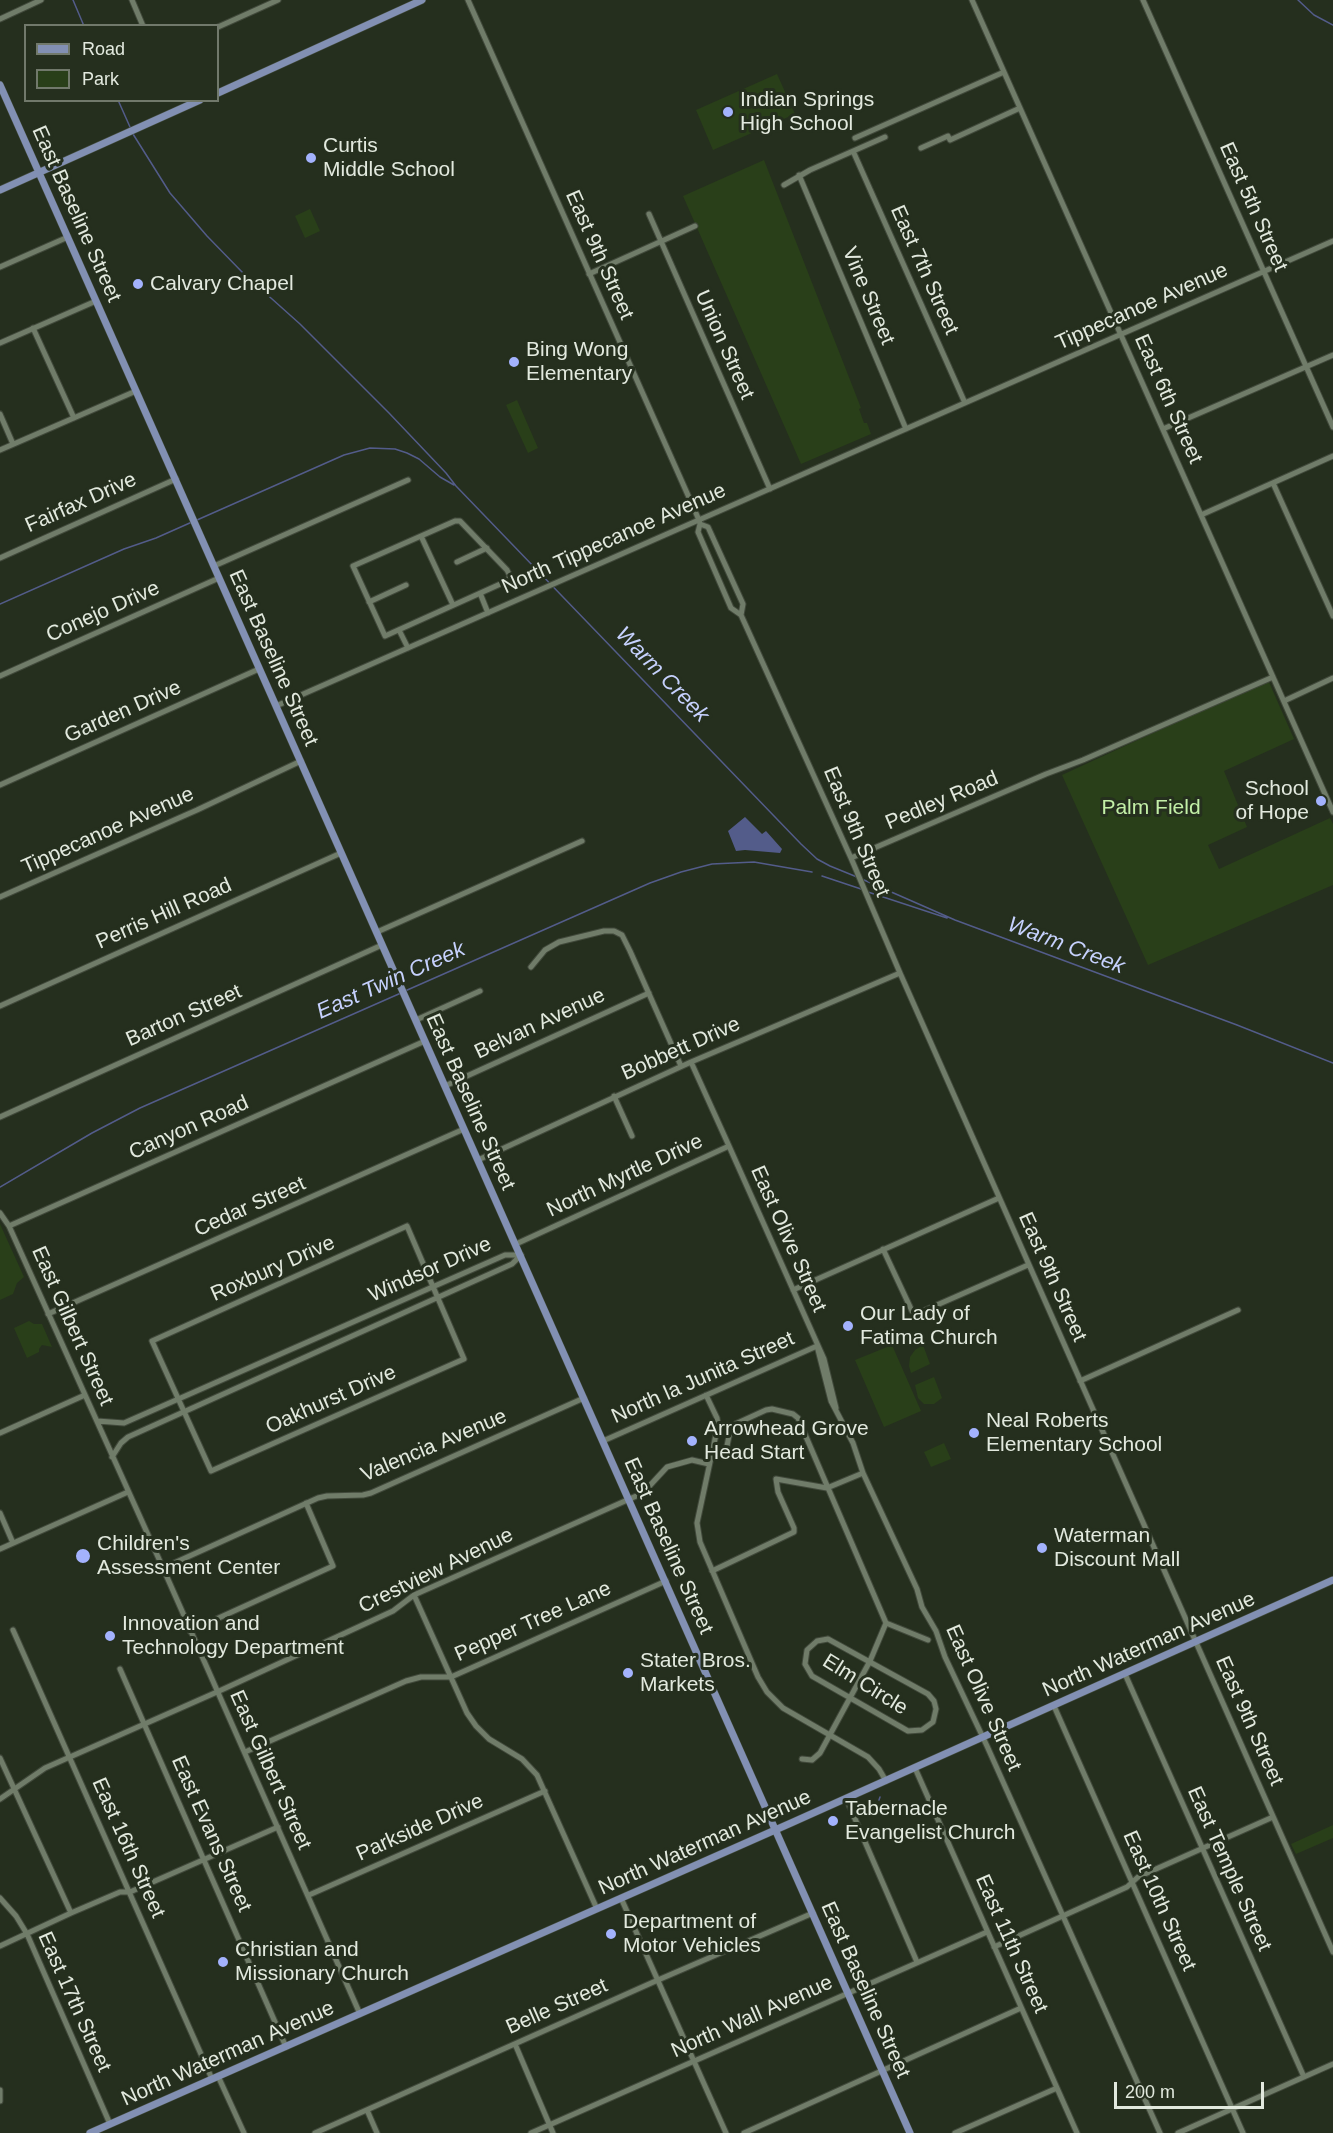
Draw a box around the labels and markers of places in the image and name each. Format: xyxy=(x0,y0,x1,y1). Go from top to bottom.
place label: Indian Springs High School xyxy=(740,87,874,137)
marker: Indian Springs High School xyxy=(721,105,735,119)
place label: Curtis Middle School xyxy=(323,133,455,183)
marker: Curtis Middle School xyxy=(304,151,318,165)
place label: Calvary Chapel xyxy=(150,271,294,297)
marker: Calvary Chapel xyxy=(131,277,145,291)
place label: Bing Wong Elementary xyxy=(526,337,632,387)
marker: Bing Wong Elementary xyxy=(507,355,521,369)
place label: School of Hope xyxy=(1235,776,1309,826)
marker: School of Hope xyxy=(1314,794,1328,808)
place label: Our Lady of Fatima Church xyxy=(860,1301,998,1351)
marker: Our Lady of Fatima Church xyxy=(841,1319,855,1333)
place label: Neal Roberts Elementary School xyxy=(986,1408,1162,1458)
place label: Arrowhead Grove Head Start xyxy=(704,1416,869,1466)
marker: Neal Roberts Elementary School xyxy=(967,1426,981,1440)
marker: Arrowhead Grove Head Start xyxy=(685,1434,699,1448)
place label: Waterman Discount Mall xyxy=(1054,1523,1180,1573)
place label: Children's Assessment Center xyxy=(97,1531,280,1581)
marker: Waterman Discount Mall xyxy=(1035,1541,1049,1555)
marker: Children's Assessment Center xyxy=(74,1547,92,1565)
place label: Innovation and Technology Department xyxy=(122,1611,344,1661)
marker: Innovation and Technology Department xyxy=(103,1629,117,1643)
place label: Stater Bros. Markets xyxy=(640,1648,751,1698)
marker: Stater Bros. Markets xyxy=(621,1666,635,1680)
place label: Tabernacle Evangelist Church xyxy=(845,1796,1015,1846)
marker: Tabernacle Evangelist Church xyxy=(826,1814,840,1828)
place label: Department of Motor Vehicles xyxy=(623,1909,761,1959)
marker: Department of Motor Vehicles xyxy=(604,1927,618,1941)
place label: Christian and Missionary Church xyxy=(235,1937,409,1987)
marker: Christian and Missionary Church xyxy=(216,1955,230,1969)

